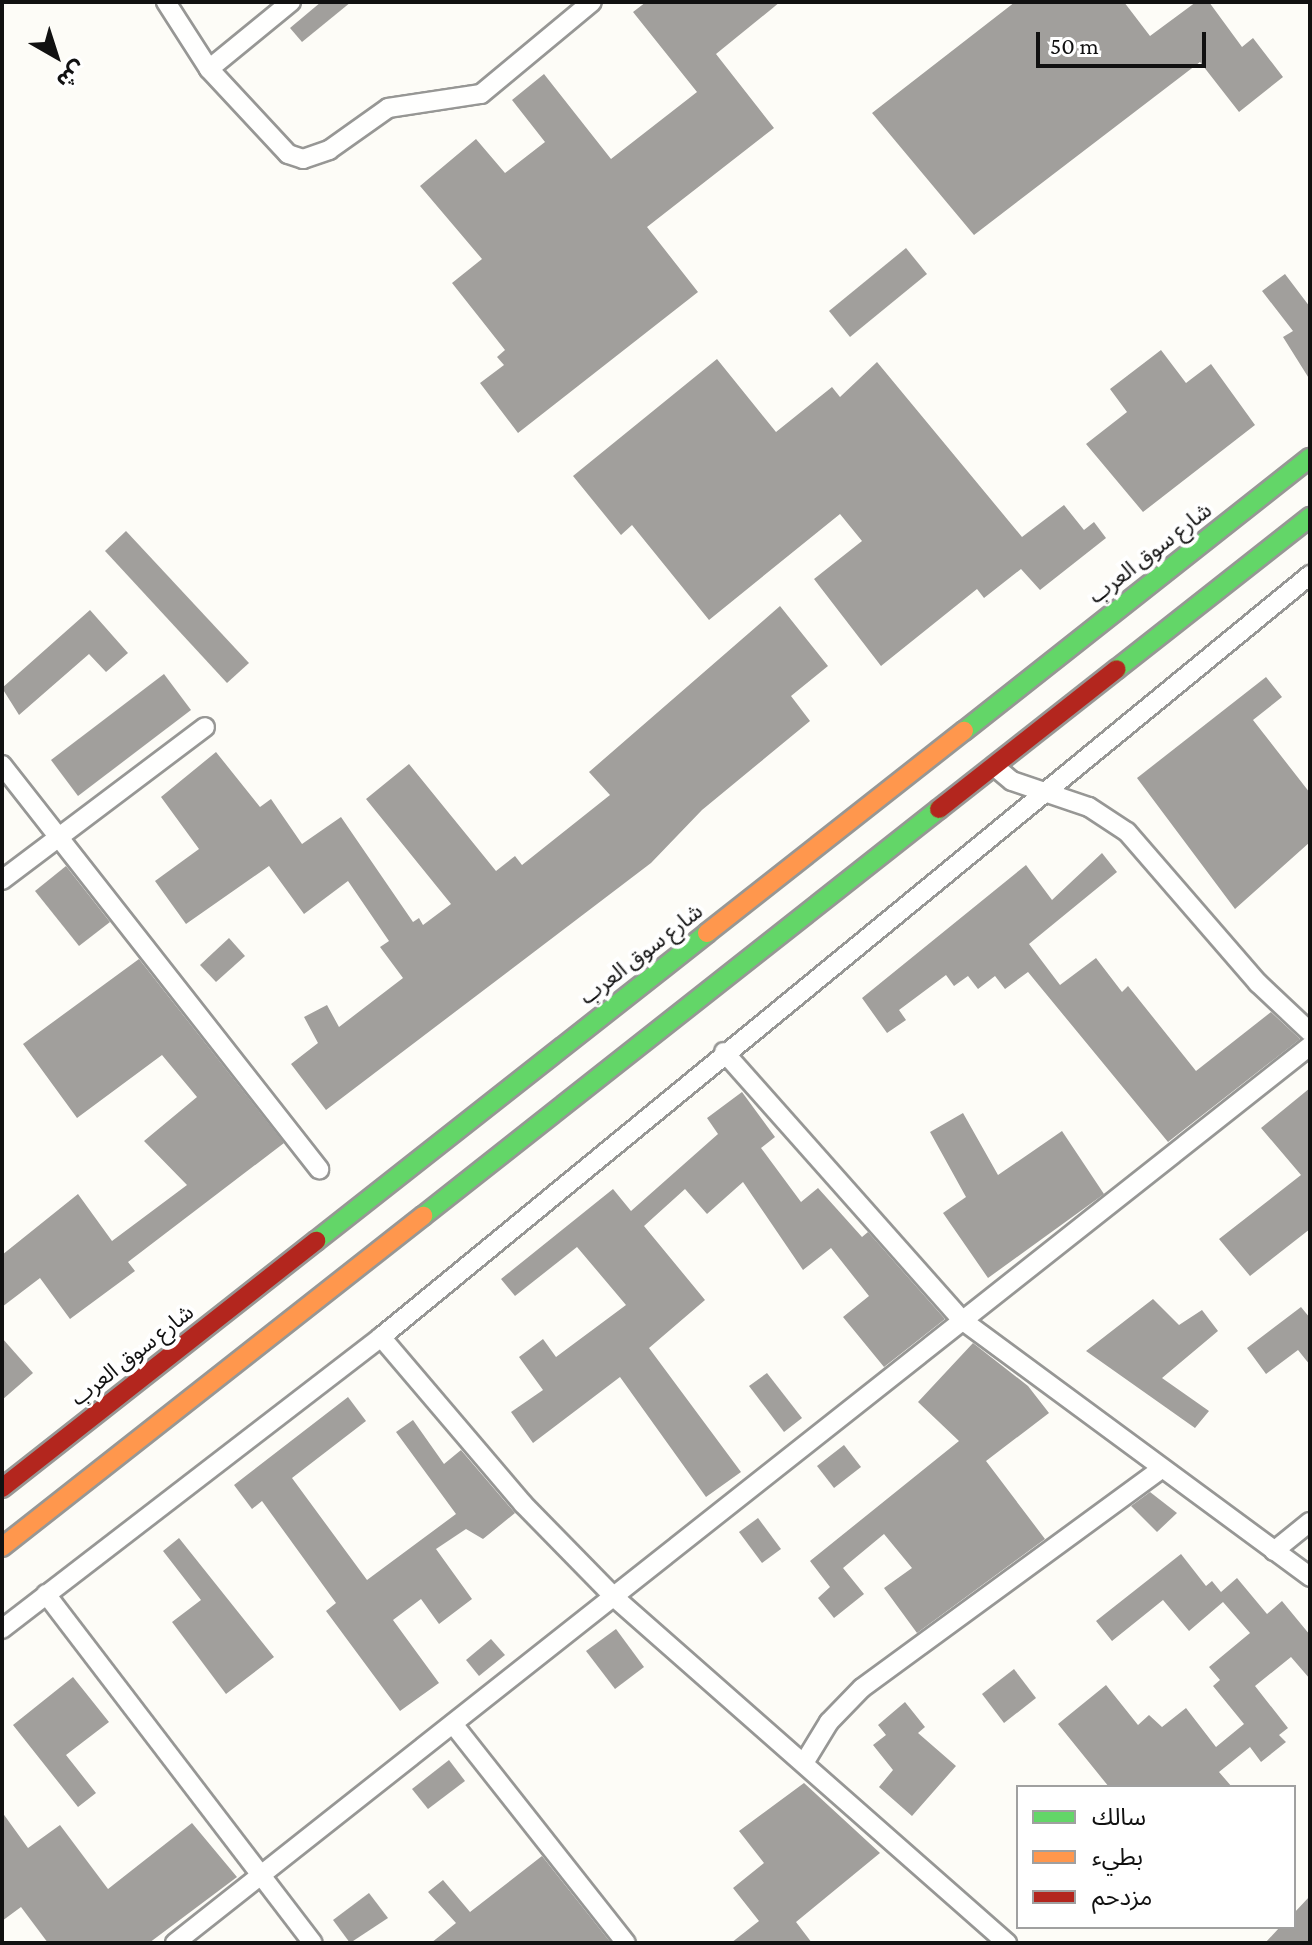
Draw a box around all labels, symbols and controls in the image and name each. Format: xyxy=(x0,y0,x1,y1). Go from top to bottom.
north arrow xyxy=(16,16,96,96)
scale bar xyxy=(1040,16,1210,66)
text: 50 m xyxy=(1050,32,1099,59)
text: ش xyxy=(52,56,91,94)
street label: شارع سوق العرب xyxy=(1083,497,1217,609)
street label: شارع سوق العرب xyxy=(574,898,708,1010)
street label: شارع سوق العرب xyxy=(65,1299,199,1411)
legend xyxy=(1016,1785,1296,1929)
text: سالك xyxy=(1092,1803,1146,1830)
text: بطيء xyxy=(1092,1843,1143,1870)
text: مزدحم xyxy=(1092,1883,1152,1910)

